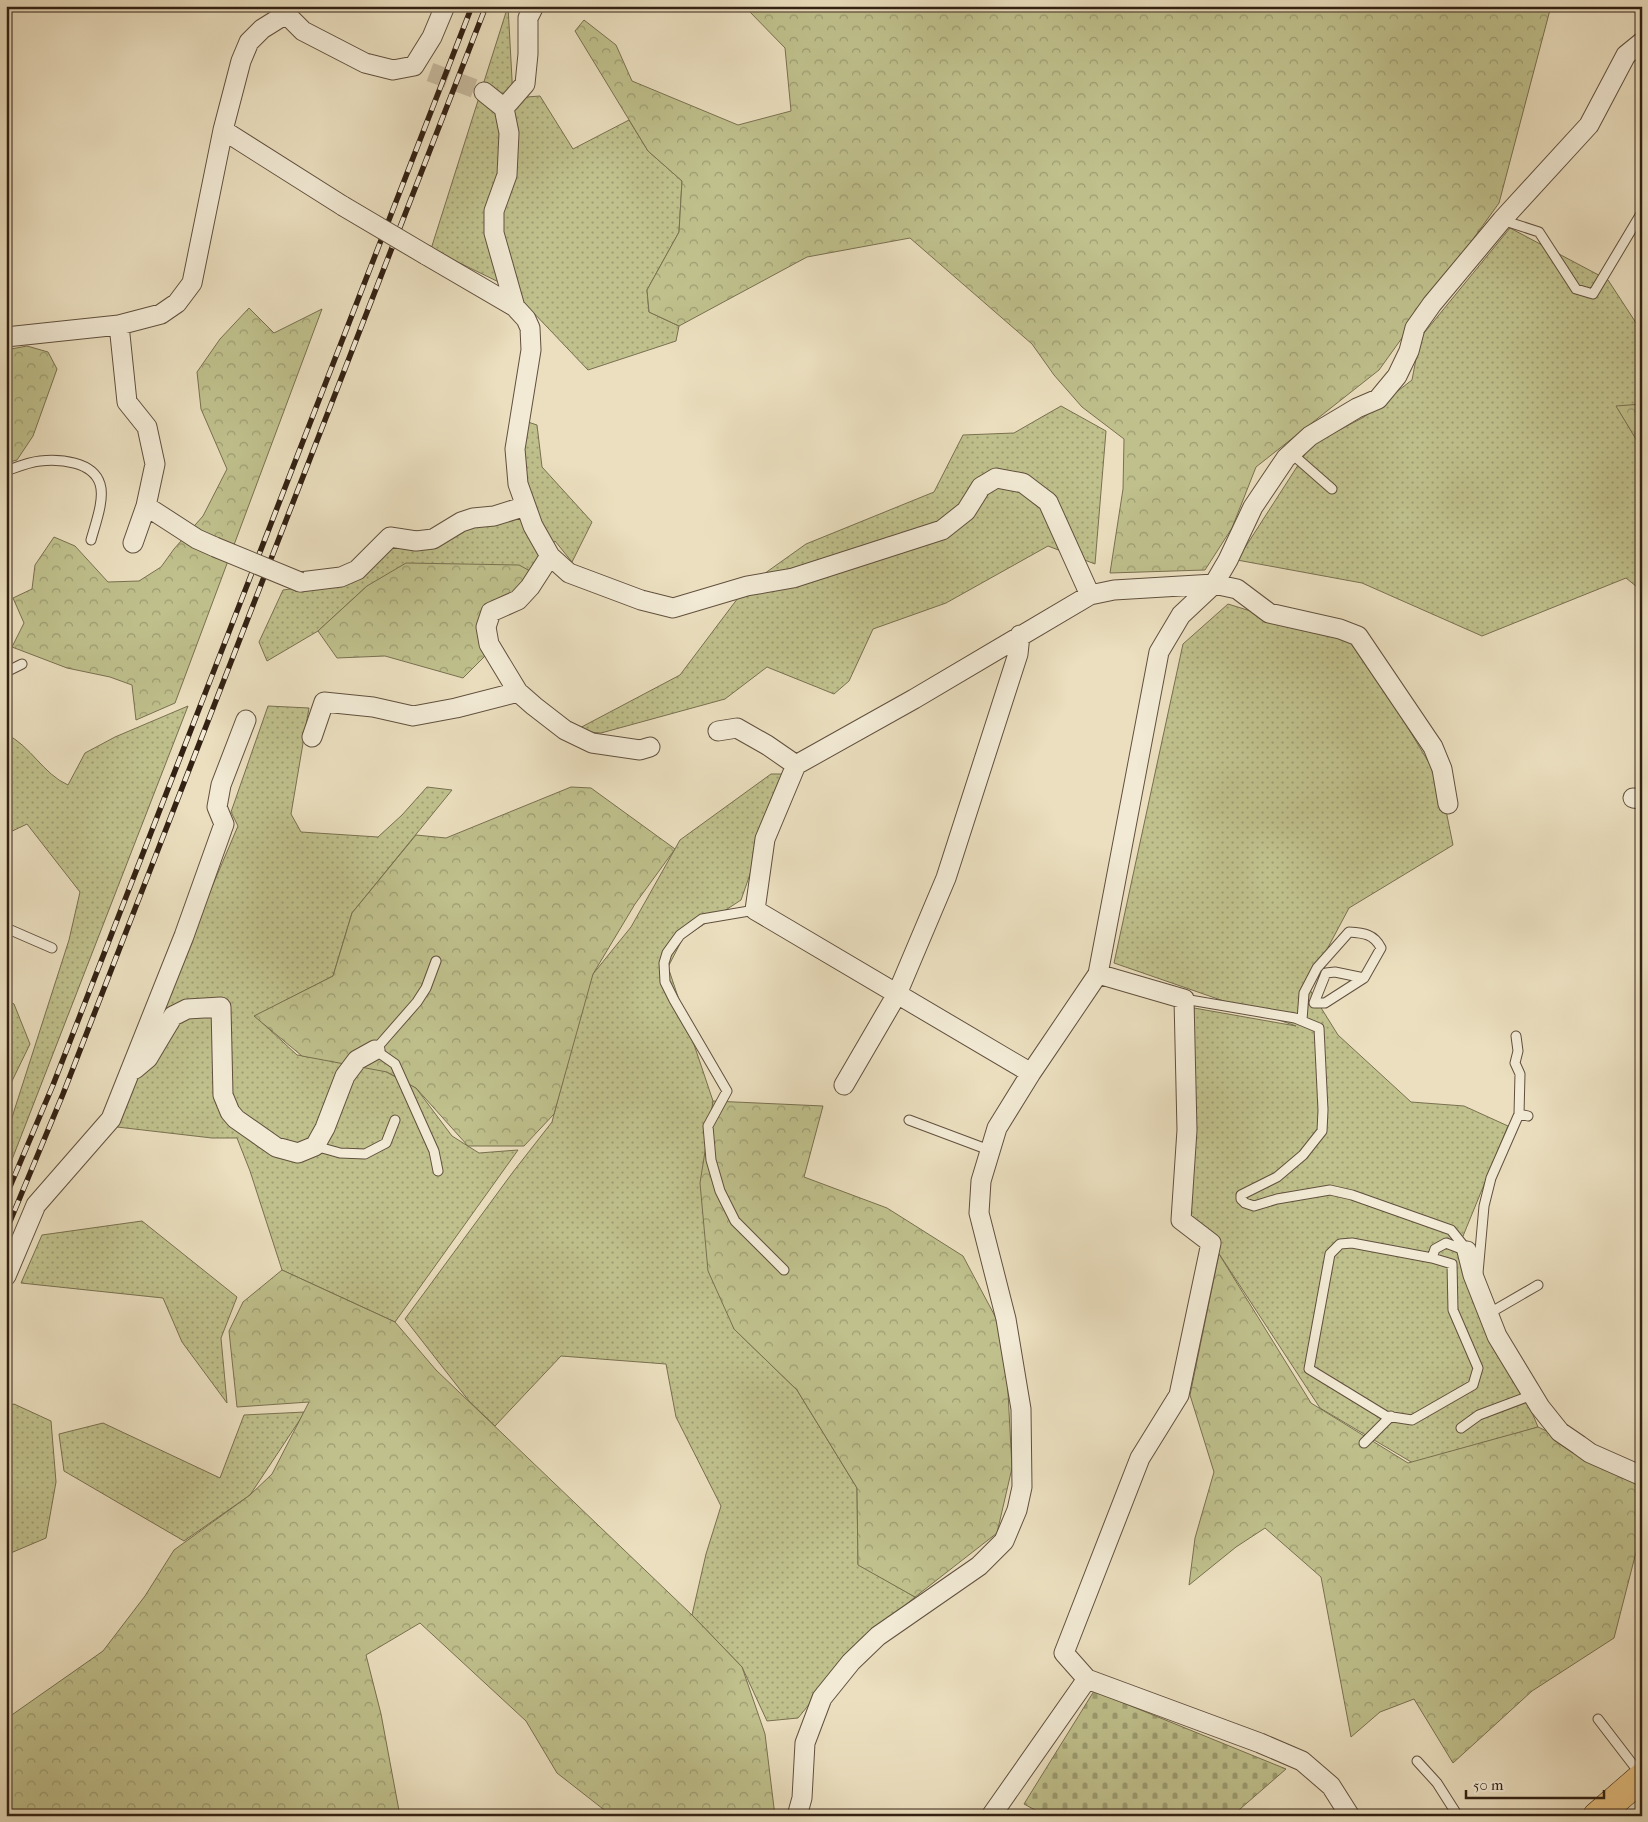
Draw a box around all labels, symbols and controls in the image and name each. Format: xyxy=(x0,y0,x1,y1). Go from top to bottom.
scale bar xyxy=(1466,1767,1603,1799)
text: 50 m xyxy=(1473,1776,1504,1794)

